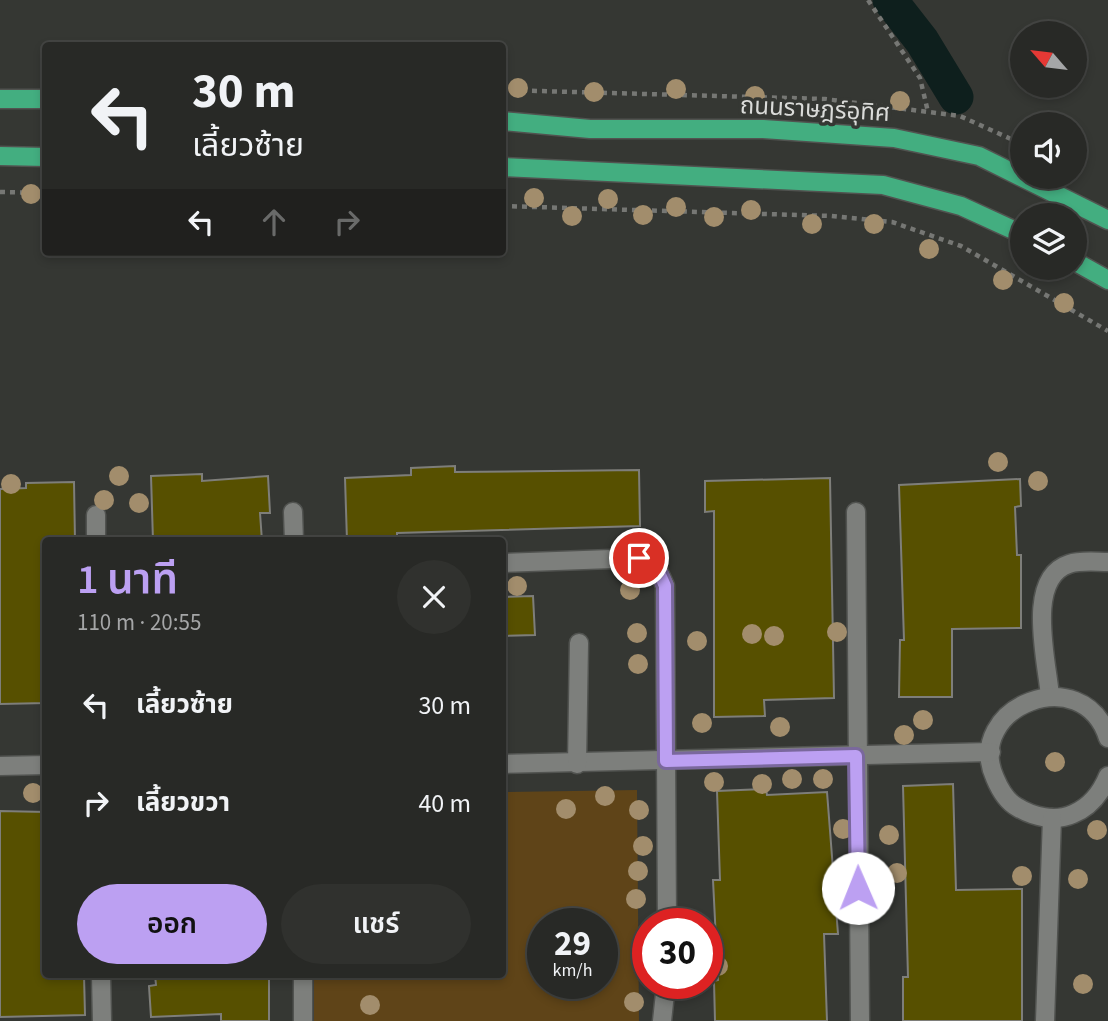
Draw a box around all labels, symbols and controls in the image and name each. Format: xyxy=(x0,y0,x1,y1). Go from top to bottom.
north arrow xyxy=(1010,21,1087,98)
map controls xyxy=(1010,21,1087,280)
text: 30 m xyxy=(192,57,296,127)
icon: left xyxy=(77,70,168,161)
street label: ถนนราษฎร์อุทิศ xyxy=(739,88,891,131)
button: sound xyxy=(1010,112,1087,189)
text: เลี้ยวซ้าย xyxy=(192,123,304,169)
icon: left xyxy=(182,203,220,241)
icon: ahead xyxy=(255,203,293,241)
icon: right xyxy=(328,203,366,241)
button: layers xyxy=(1010,203,1087,280)
pin xyxy=(609,528,669,588)
icon: arrive xyxy=(620,539,658,577)
text: 1 นาที xyxy=(77,550,178,610)
button: close xyxy=(397,560,471,634)
text: 110 m · 20:55 xyxy=(77,606,201,639)
icon: left xyxy=(77,686,115,724)
text: เลี้ยวซ้าย xyxy=(136,686,233,723)
text: 30 m xyxy=(418,687,471,724)
icon: right xyxy=(77,784,115,822)
text: เลี้ยวขวา xyxy=(136,784,230,821)
text: 40 m xyxy=(418,785,471,822)
position arrow xyxy=(821,851,895,925)
button: ออก xyxy=(77,884,267,964)
button: แชร์ xyxy=(281,884,471,964)
speed limit sign: 30 xyxy=(632,908,723,999)
text: 29 xyxy=(554,919,591,969)
text: km/h xyxy=(553,958,592,983)

